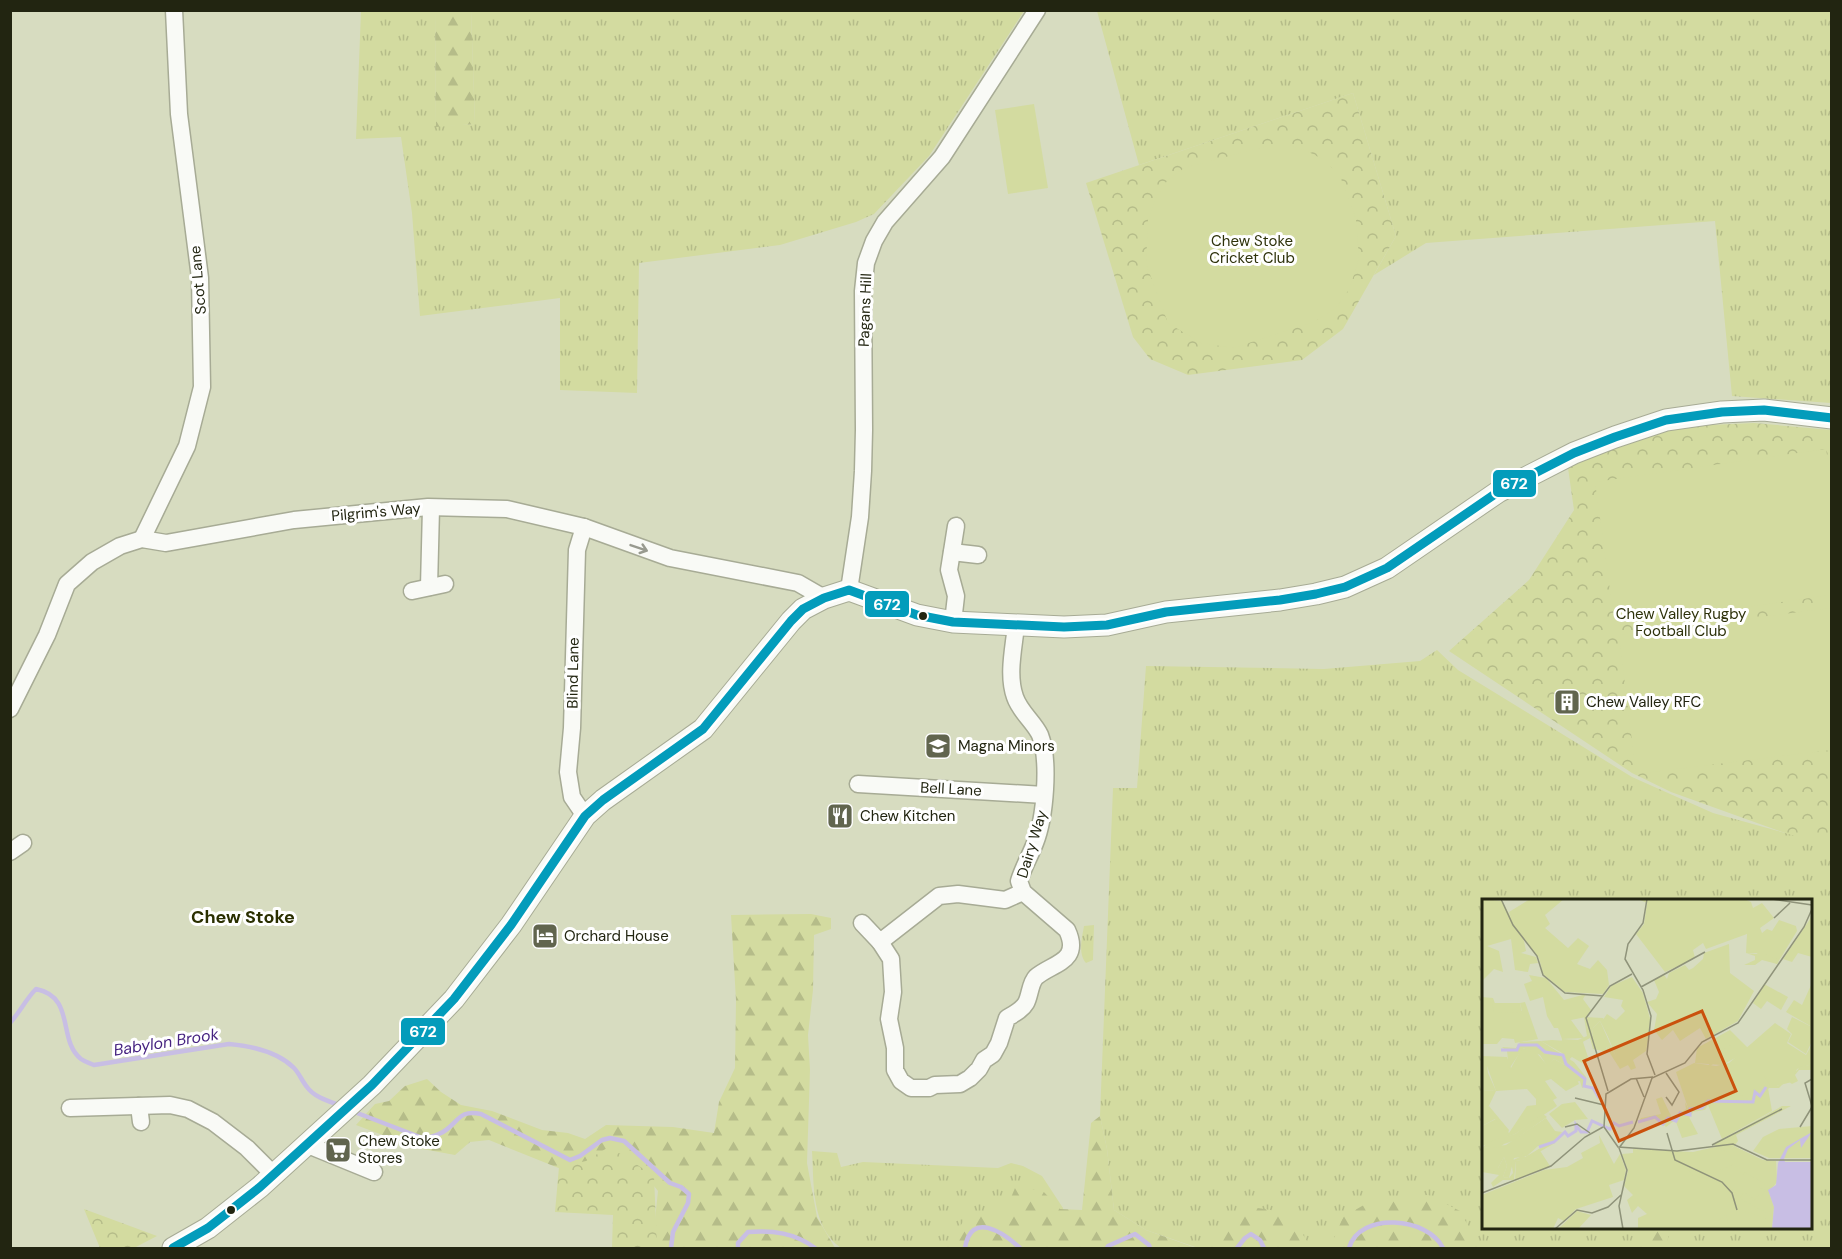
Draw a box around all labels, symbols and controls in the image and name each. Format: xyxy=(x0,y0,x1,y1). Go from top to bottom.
park label: Chew Stoke Cricket Club xyxy=(1209,231,1295,268)
street label: Scot Lane xyxy=(185,245,211,315)
street label: Pagans Hill xyxy=(854,273,876,347)
line badge: 672 xyxy=(1492,469,1537,498)
text: 672 xyxy=(1500,473,1528,494)
street label: Pilgrim's Way xyxy=(330,498,422,526)
one-way arrow xyxy=(629,543,648,554)
line badge: 672 xyxy=(864,590,910,618)
text: 672 xyxy=(873,594,901,615)
park label: Chew Valley Rugby Football Club xyxy=(1616,604,1747,641)
unlabelled marker xyxy=(917,610,929,622)
street label: Blind Lane xyxy=(562,637,584,709)
building icon: Chew Valley RFC xyxy=(1552,687,1582,717)
place label: Chew Valley RFC xyxy=(1586,692,1702,712)
school or university icon: Magna Minors xyxy=(923,731,953,761)
place label: Magna Minors xyxy=(958,736,1055,756)
street label: Bell Lane xyxy=(920,777,982,801)
restaurant icon: Chew Kitchen xyxy=(825,801,855,831)
place label: Chew Kitchen xyxy=(860,806,955,826)
street label: Dairy Way xyxy=(1012,807,1052,880)
inset map xyxy=(1482,899,1812,1229)
district label: Chew Stoke xyxy=(191,905,295,929)
hotel icon: Orchard House xyxy=(530,921,560,951)
place label: Orchard House xyxy=(564,926,669,946)
line badge: 672 xyxy=(400,1017,446,1046)
text: 672 xyxy=(409,1021,437,1042)
water label: Babylon Brook xyxy=(112,1023,221,1061)
place label: Chew Stoke Stores xyxy=(358,1131,440,1168)
supermarket icon: Chew Stoke Stores xyxy=(323,1135,353,1165)
unlabelled marker xyxy=(225,1204,237,1216)

